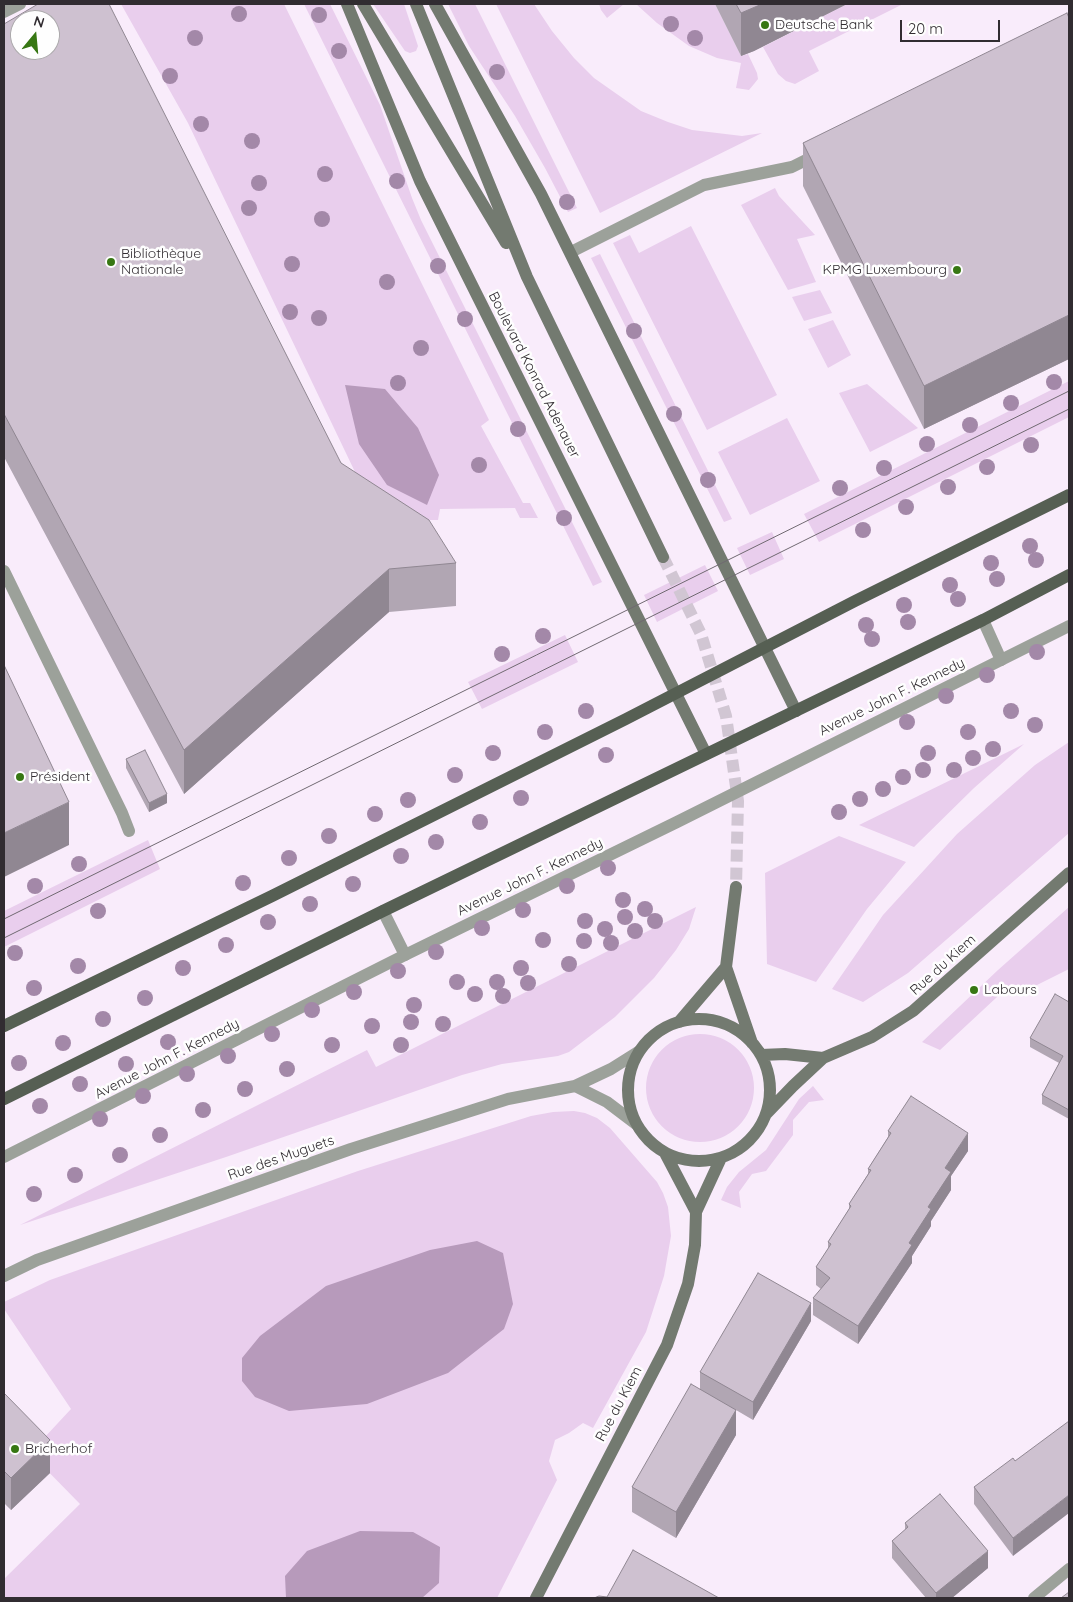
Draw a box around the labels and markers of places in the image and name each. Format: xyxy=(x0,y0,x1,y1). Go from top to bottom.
place label: Deutsche Bank xyxy=(775,17,873,33)
marker: Deutsche Bank xyxy=(759,19,771,31)
place label: Bibliothèque Nationale xyxy=(121,246,201,278)
marker: Bibliothèque Nationale xyxy=(105,256,117,268)
place label: KPMG Luxembourg xyxy=(823,262,947,278)
marker: KPMG Luxembourg xyxy=(951,264,963,276)
place label: Président xyxy=(30,769,90,785)
marker: Président xyxy=(14,771,26,783)
place label: Labours xyxy=(984,982,1037,998)
marker: Labours xyxy=(968,984,980,996)
place label: Bricherhof xyxy=(25,1441,92,1457)
marker: Bricherhof xyxy=(9,1443,21,1455)

